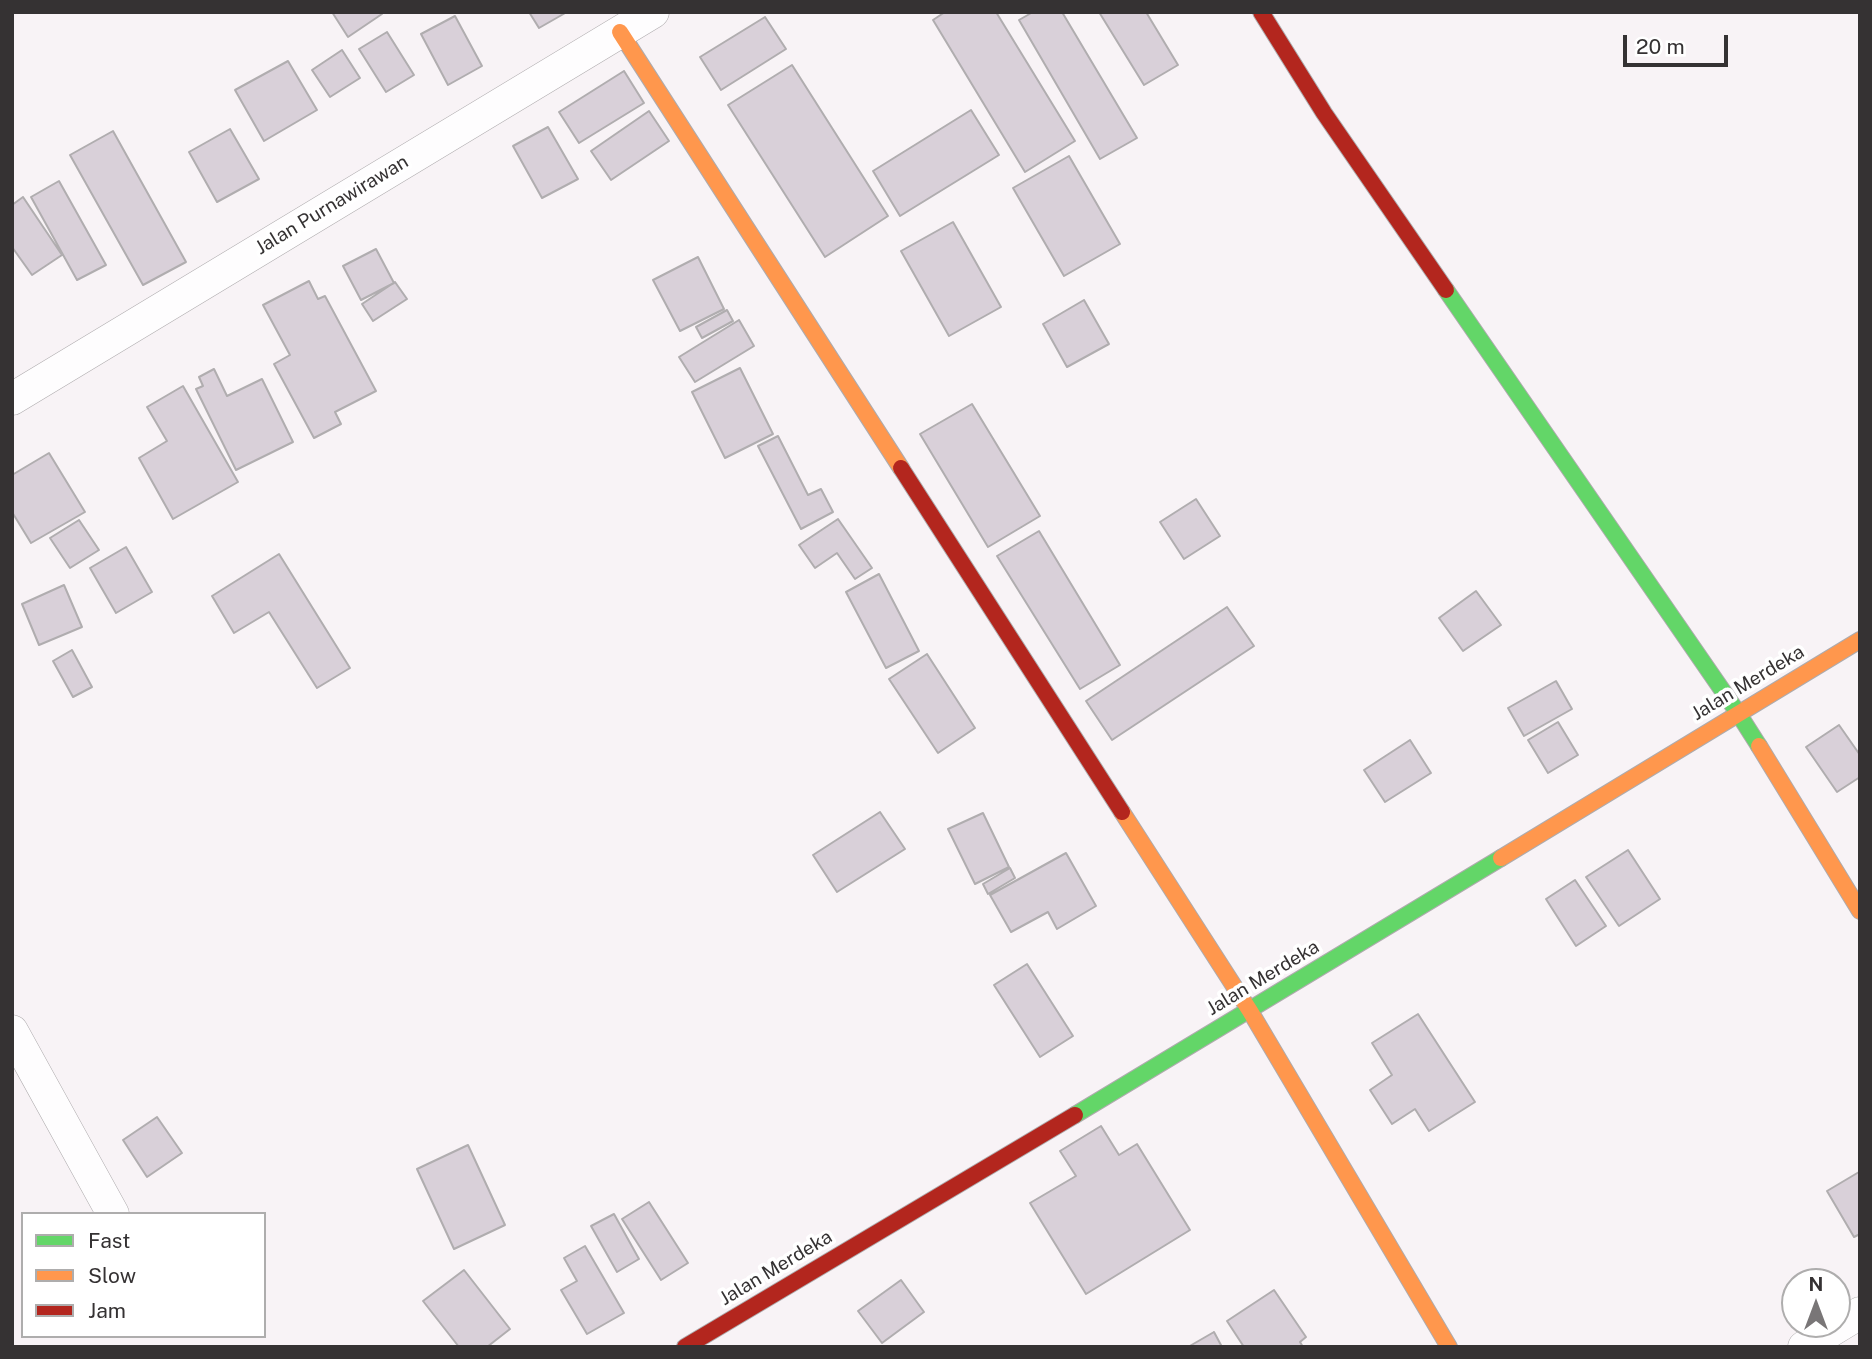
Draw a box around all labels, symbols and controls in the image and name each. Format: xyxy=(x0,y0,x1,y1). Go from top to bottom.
scale bar xyxy=(1627,21,1732,65)
text: 20 m xyxy=(1636,34,1685,59)
street label: Jalan Purnawirawan xyxy=(251,150,413,260)
street label: Jalan Merdeka xyxy=(1688,640,1808,726)
street label: Jalan Merdeka xyxy=(1203,935,1323,1021)
legend xyxy=(21,1212,266,1338)
street label: Jalan Merdeka xyxy=(716,1225,836,1311)
text: Fast xyxy=(88,1228,130,1253)
text: Slow xyxy=(88,1263,136,1288)
north arrow xyxy=(1781,1268,1851,1338)
text: N xyxy=(1809,1273,1823,1295)
text: Jam xyxy=(88,1298,126,1323)

